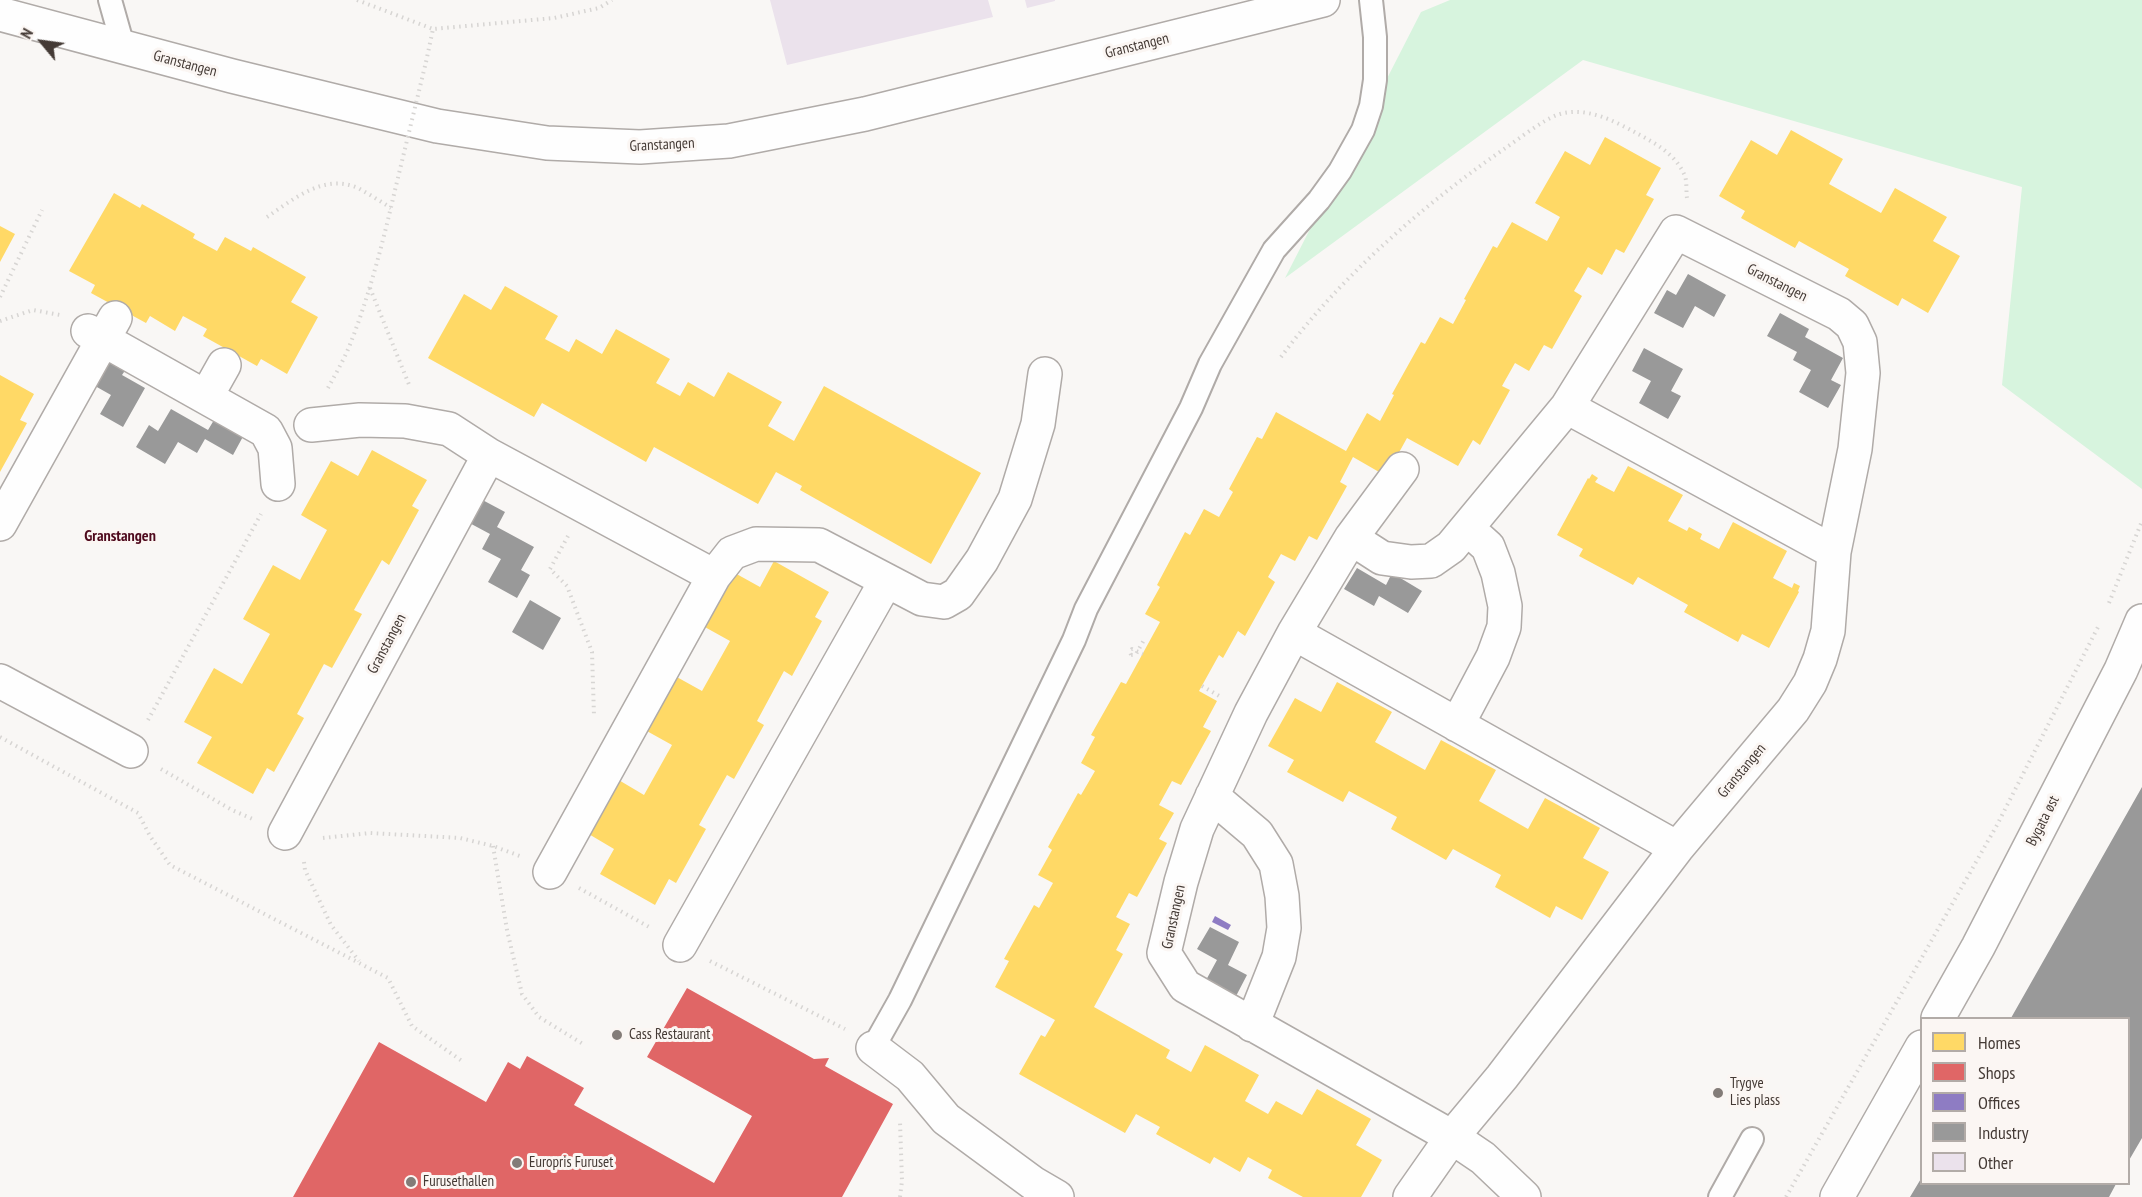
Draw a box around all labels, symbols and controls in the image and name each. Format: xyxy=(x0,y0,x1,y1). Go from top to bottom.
north arrow xyxy=(12,12,72,72)
text: N xyxy=(15,25,37,42)
street label: Granstangen xyxy=(1103,29,1171,63)
street label: Granstangen xyxy=(151,47,219,81)
street label: Granstangen xyxy=(629,134,695,156)
street label: Granstangen xyxy=(1744,260,1810,306)
district label: Granstangen xyxy=(84,526,156,546)
street label: Granstangen xyxy=(364,611,410,677)
street label: Granstangen xyxy=(1714,740,1770,802)
street label: Bygata øst xyxy=(2023,793,2063,849)
street label: Granstangen xyxy=(1158,883,1190,951)
legend xyxy=(1920,1017,2130,1185)
place label: Cass Restaurant xyxy=(629,1026,710,1044)
marker: Cass Restaurant xyxy=(610,1028,624,1042)
text: Homes xyxy=(1978,1031,2021,1054)
text: Shops xyxy=(1978,1061,2015,1084)
place label: Trygve Lies plass xyxy=(1730,1075,1780,1110)
marker: Trygve Lies plass xyxy=(1711,1086,1725,1100)
text: Offices xyxy=(1978,1091,2020,1114)
text: Industry xyxy=(1978,1121,2028,1144)
text: Other xyxy=(1978,1151,2013,1174)
place label: Europris Furuset xyxy=(529,1154,613,1172)
marker: Europris Furuset xyxy=(510,1156,524,1170)
place label: Furusethallen xyxy=(423,1173,494,1191)
marker: Furusethallen xyxy=(404,1175,418,1189)

